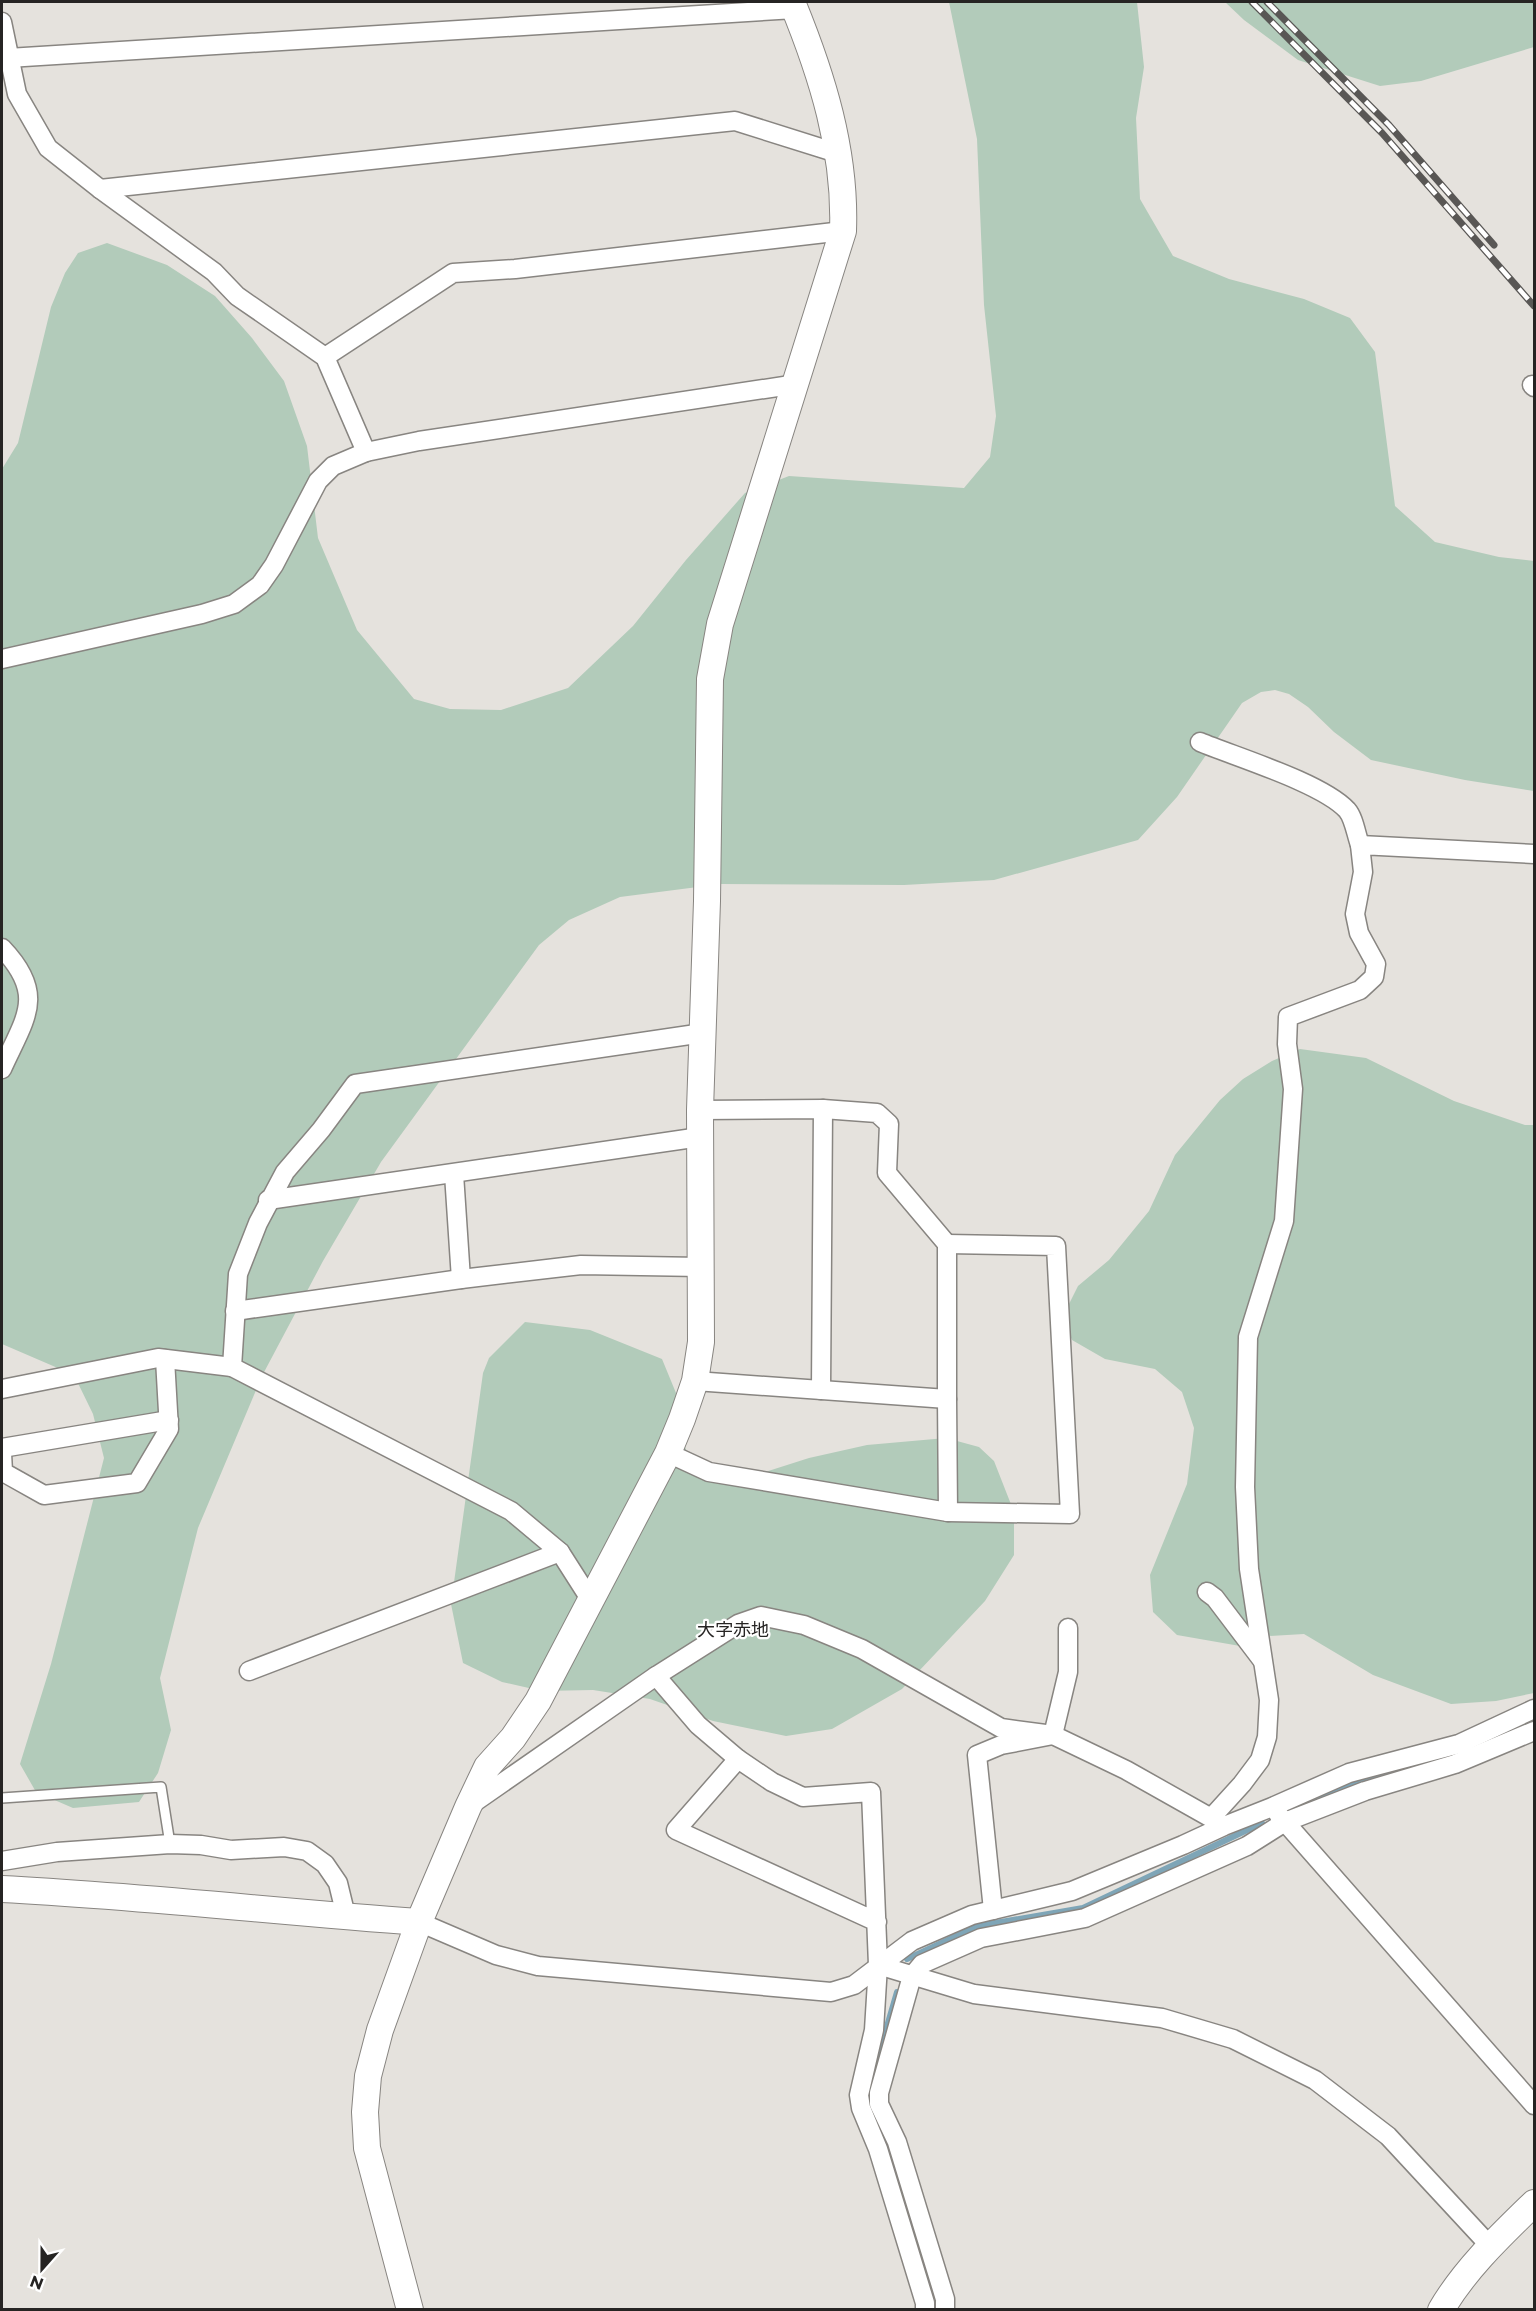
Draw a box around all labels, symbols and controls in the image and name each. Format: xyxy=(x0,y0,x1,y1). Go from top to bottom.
district label: 大字赤地 xyxy=(697,1619,769,1641)
north arrow xyxy=(12,2239,72,2299)
text: N xyxy=(27,2271,46,2294)

